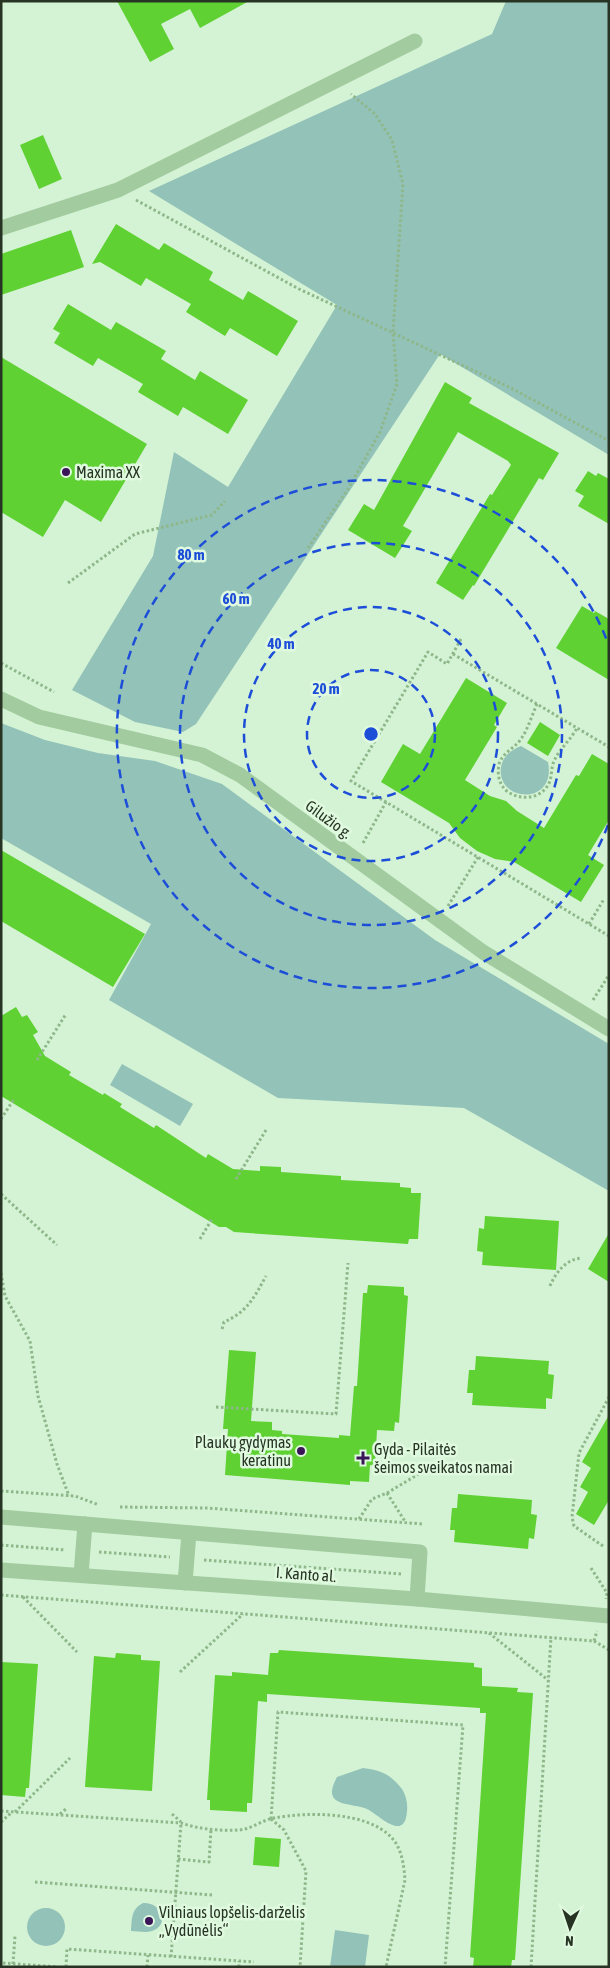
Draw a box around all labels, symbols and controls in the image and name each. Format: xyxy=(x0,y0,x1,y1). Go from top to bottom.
place label: Maxima XX xyxy=(76,463,141,481)
marker: Maxima XX xyxy=(60,466,72,478)
text: 80 m xyxy=(178,546,205,563)
text: 60 m xyxy=(223,590,250,607)
text: 40 m xyxy=(267,635,295,652)
text: 20 m xyxy=(313,680,340,697)
centre of rings xyxy=(362,725,380,743)
street label: Gilužio g. xyxy=(302,796,356,843)
place label: Plaukų gydymas keratinu xyxy=(195,1433,291,1469)
place label: Gyda - Pilaitės šeimos sveikatos namai xyxy=(374,1440,513,1476)
marker: Plaukų gydymas keratinu xyxy=(295,1445,307,1457)
marker: Gyda - Pilaitės šeimos sveikatos namai xyxy=(356,1451,370,1465)
street label: I. Kanto al. xyxy=(275,1563,337,1585)
place label: Vilniaus lopšelis-darželis „Vydūnėlis“ xyxy=(159,1903,305,1940)
north arrow xyxy=(545,1903,595,1953)
marker: Vilniaus lopšelis-darželis „Vydūnėlis“ xyxy=(143,1915,155,1927)
text: N xyxy=(565,1933,574,1949)

